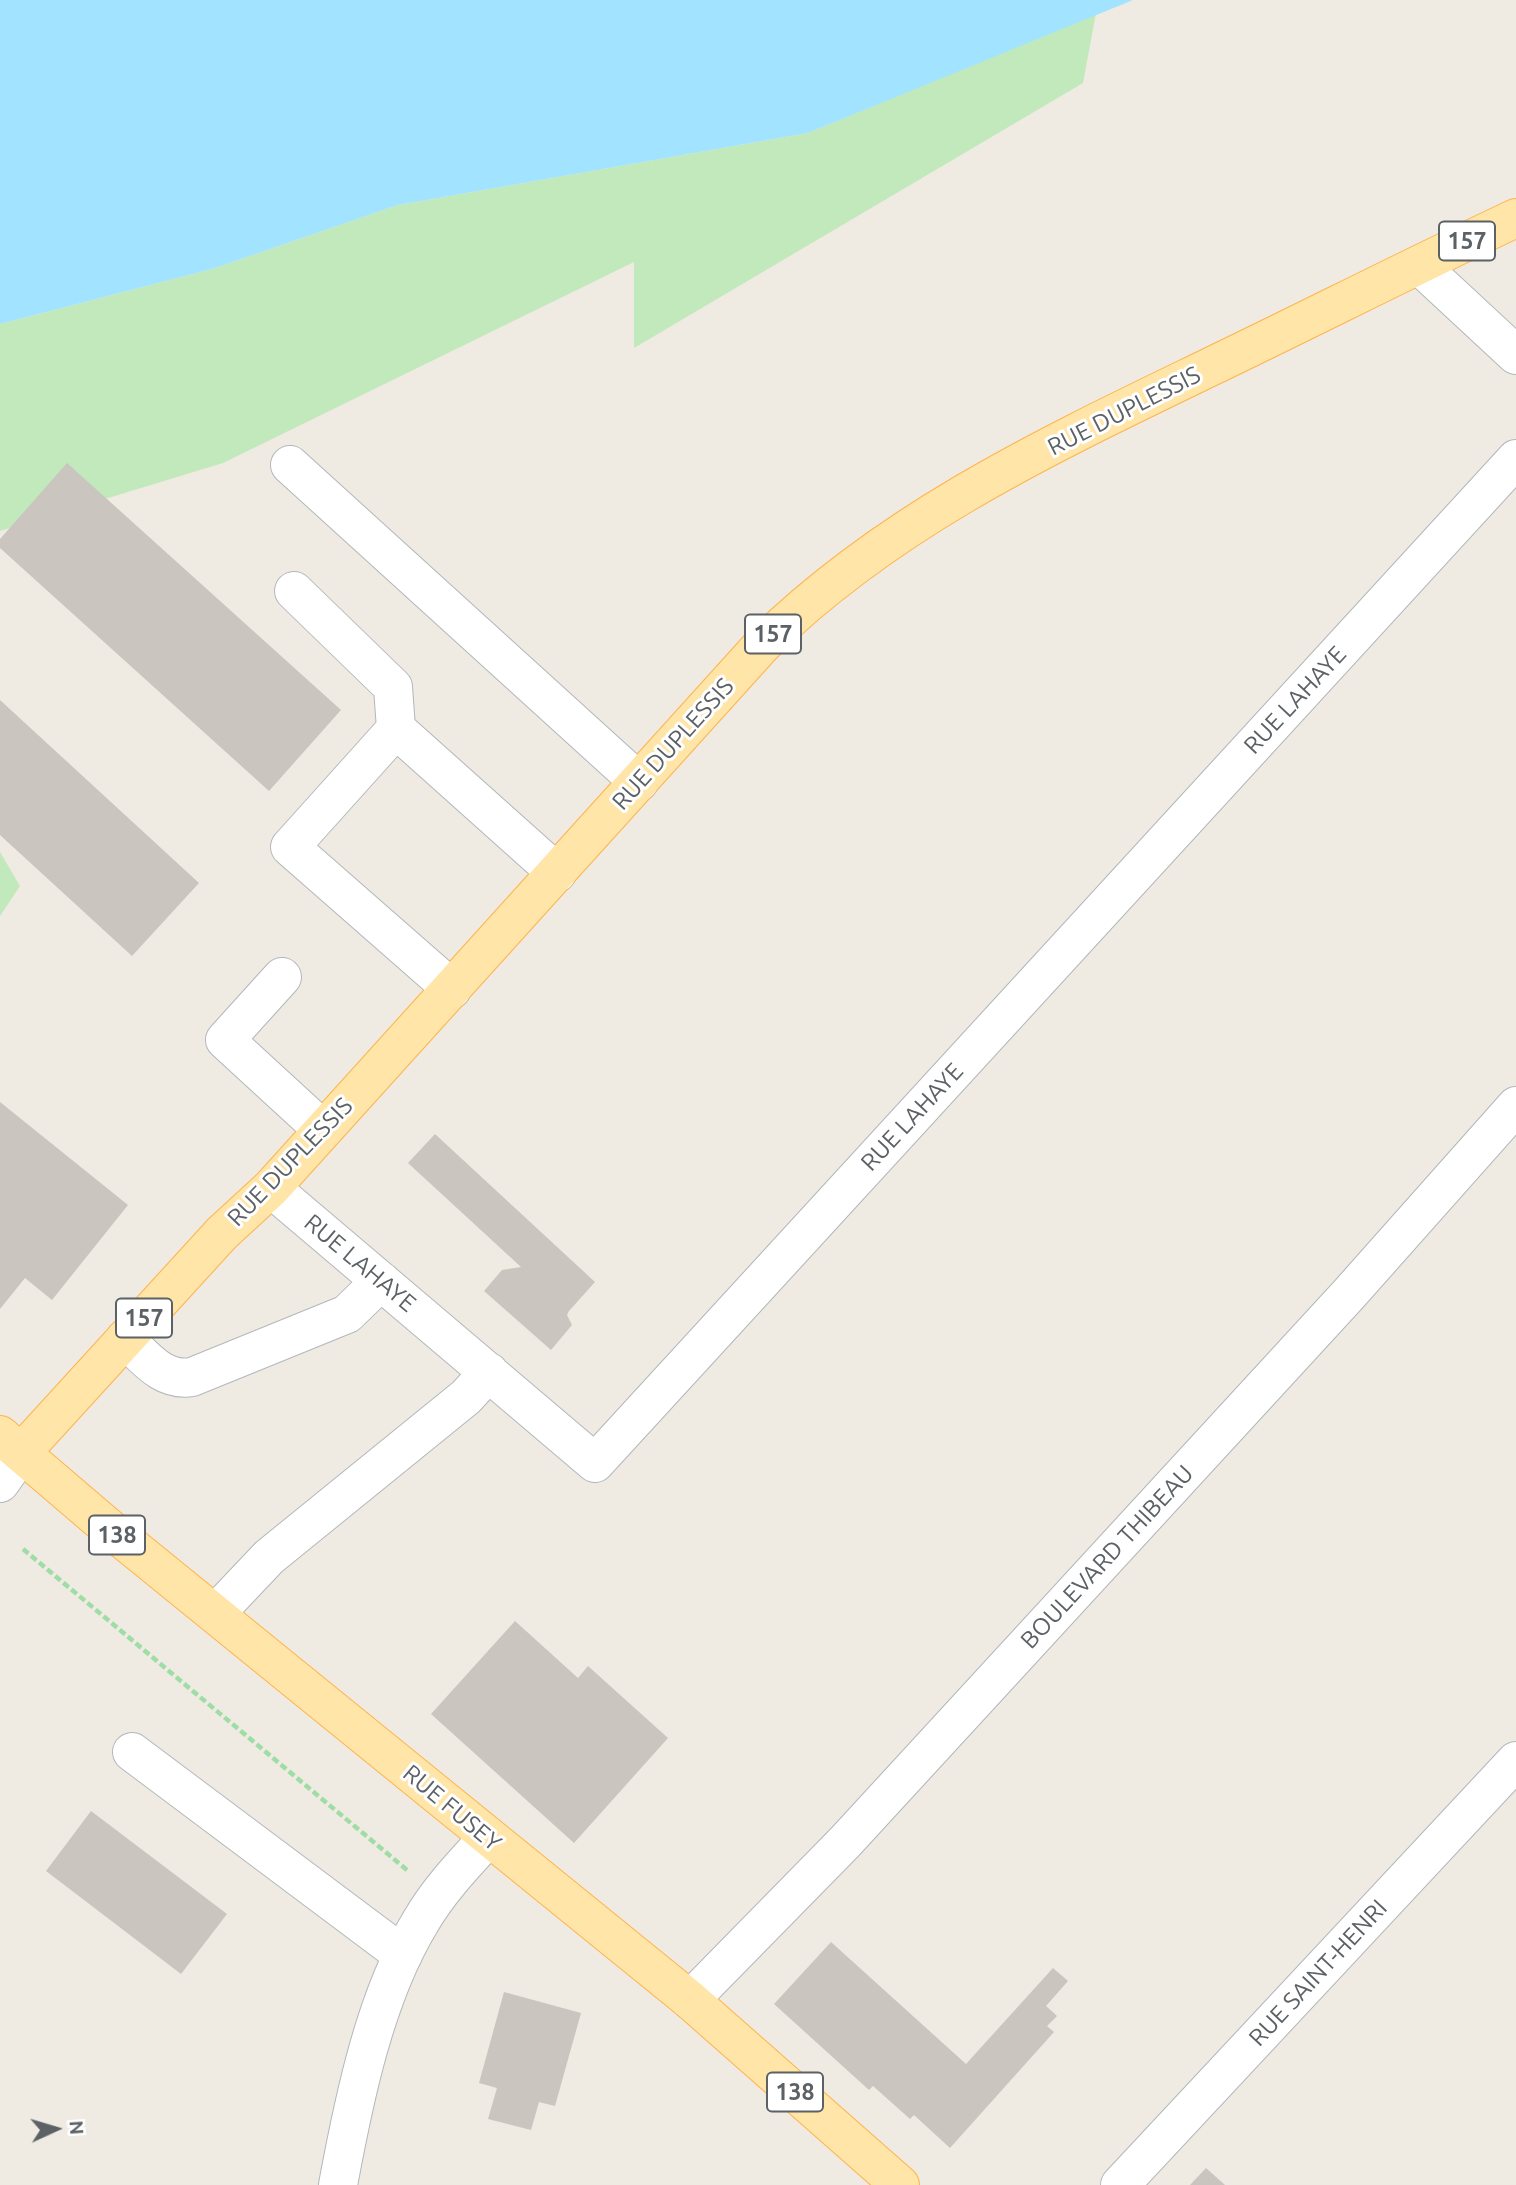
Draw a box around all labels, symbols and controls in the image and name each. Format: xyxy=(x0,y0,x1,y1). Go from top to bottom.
road number: 157 xyxy=(1439,222,1495,260)
street label: RUE DUPLESSIS xyxy=(1043,360,1205,462)
road number: 157 xyxy=(745,614,801,654)
street label: RUE LAHAYE xyxy=(1238,640,1352,760)
street label: RUE DUPLESSIS xyxy=(606,672,740,816)
street label: RUE LAHAYE xyxy=(855,1057,969,1177)
street label: RUE DUPLESSIS xyxy=(221,1092,359,1232)
street label: RUE LAHAYE xyxy=(298,1208,422,1318)
road number: 157 xyxy=(116,1298,172,1338)
street label: BOULEVARD THIBEAU xyxy=(1015,1459,1199,1655)
road number: 138 xyxy=(89,1516,145,1554)
street label: RUE FUSEY xyxy=(397,1759,507,1857)
street label: RUE SAINT-HENRI xyxy=(1243,1894,1393,2052)
road number: 138 xyxy=(767,2072,823,2112)
north arrow xyxy=(21,2094,91,2164)
text: N xyxy=(65,2120,88,2135)

